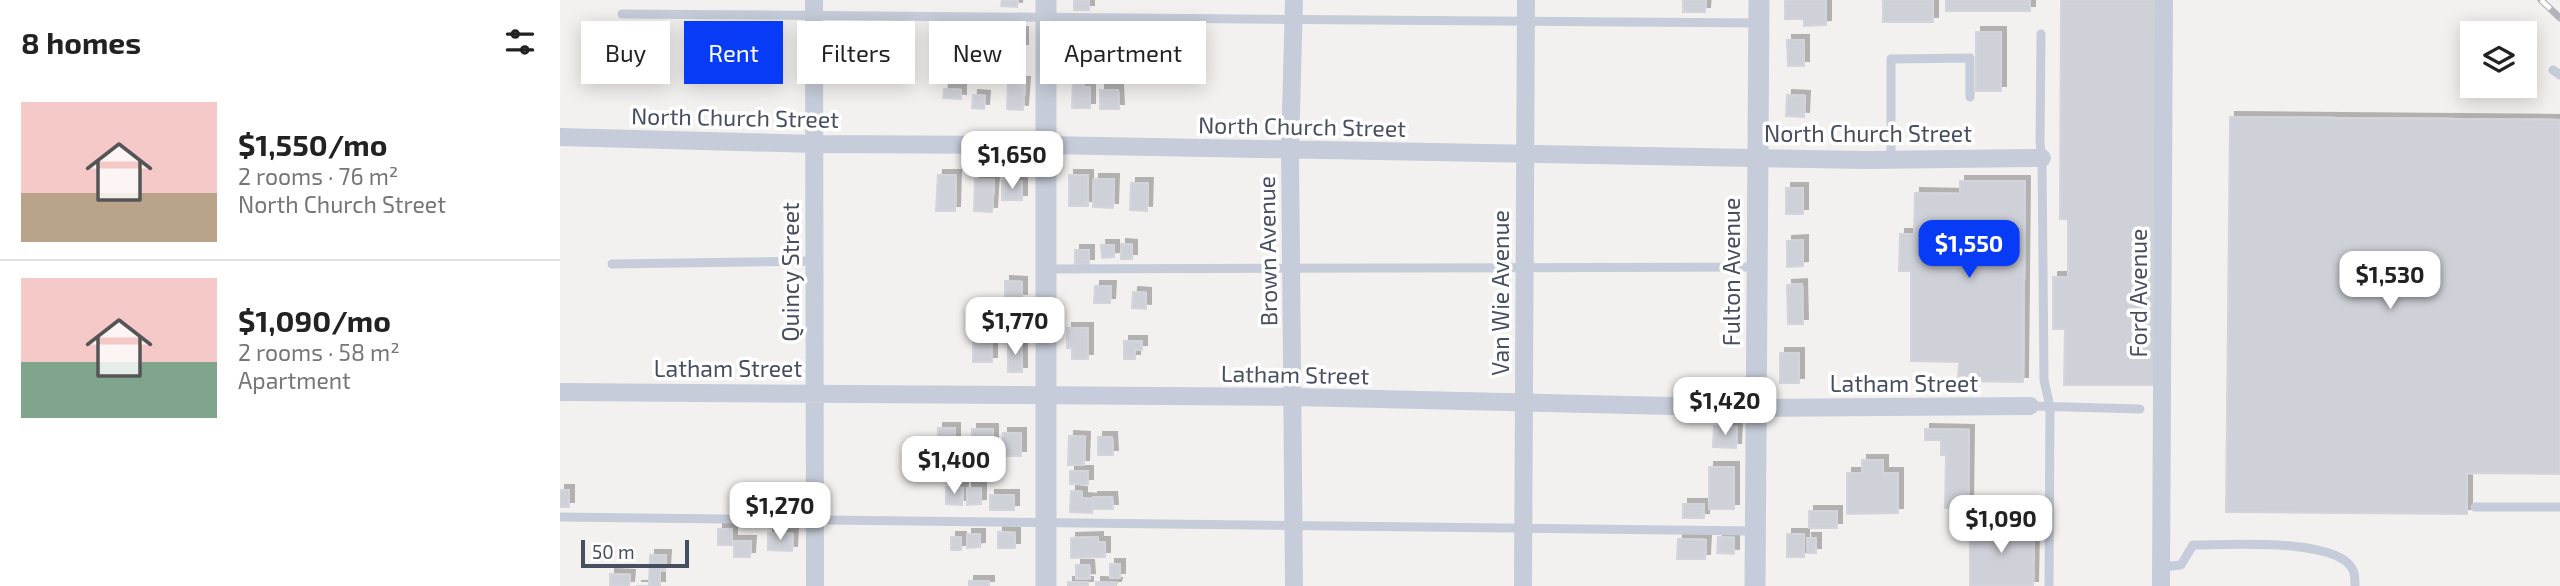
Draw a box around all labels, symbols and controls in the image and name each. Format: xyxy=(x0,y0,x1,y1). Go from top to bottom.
chip: Buy xyxy=(581,21,670,84)
chip: Rent xyxy=(684,21,783,84)
chip: Filters xyxy=(797,21,915,84)
chip: New xyxy=(929,21,1026,84)
chip: Apartment xyxy=(1040,21,1206,84)
map controls xyxy=(2460,21,2537,98)
button: layers xyxy=(2460,21,2537,98)
icon: filters xyxy=(501,23,539,61)
text: 8 homes xyxy=(21,24,141,60)
street label: North Church Street xyxy=(631,101,839,133)
street label: North Church Street xyxy=(1198,110,1406,142)
street label: North Church Street xyxy=(1764,119,1972,147)
text: $1,550/mo xyxy=(238,126,387,162)
icon: home xyxy=(77,130,161,214)
pin: $1,650 xyxy=(955,132,1069,191)
text: $1,650 xyxy=(977,140,1047,168)
text: 2 rooms · 76 m² xyxy=(238,162,398,190)
street label: Brown Avenue xyxy=(1252,176,1282,326)
text: North Church Street xyxy=(238,190,446,218)
street label: Fulton Avenue xyxy=(1717,198,1745,346)
street label: Quincy Street xyxy=(776,202,804,342)
street label: Van Wie Avenue xyxy=(1486,210,1514,376)
pin: $1,550 xyxy=(1912,220,2026,280)
text: $1,550 xyxy=(1935,229,2003,257)
street label: Ford Avenue xyxy=(2124,229,2152,357)
pin: $1,530 xyxy=(2333,252,2447,311)
text: $1,530 xyxy=(2355,260,2425,288)
pin: $1,770 xyxy=(958,298,1072,357)
text: $1,090/mo xyxy=(238,302,391,338)
icon: home xyxy=(77,306,161,390)
text: $1,770 xyxy=(982,306,1048,334)
text: 2 rooms · 58 m² xyxy=(238,338,400,366)
street label: Latham Street xyxy=(654,354,802,382)
street label: Latham Street xyxy=(1221,359,1370,389)
text: Apartment xyxy=(238,366,351,394)
street label: Latham Street xyxy=(1830,369,1978,397)
pin: $1,420 xyxy=(1668,378,1782,437)
text: $1,420 xyxy=(1689,386,1761,414)
pin: $1,400 xyxy=(897,436,1011,496)
text: $1,400 xyxy=(918,445,990,473)
pin: $1,270 xyxy=(723,482,837,542)
text: $1,270 xyxy=(746,491,814,519)
pin: $1,090 xyxy=(1944,496,2058,555)
text: $1,090 xyxy=(1965,504,2037,532)
scale bar xyxy=(581,537,690,569)
text: 50 m xyxy=(592,540,635,563)

